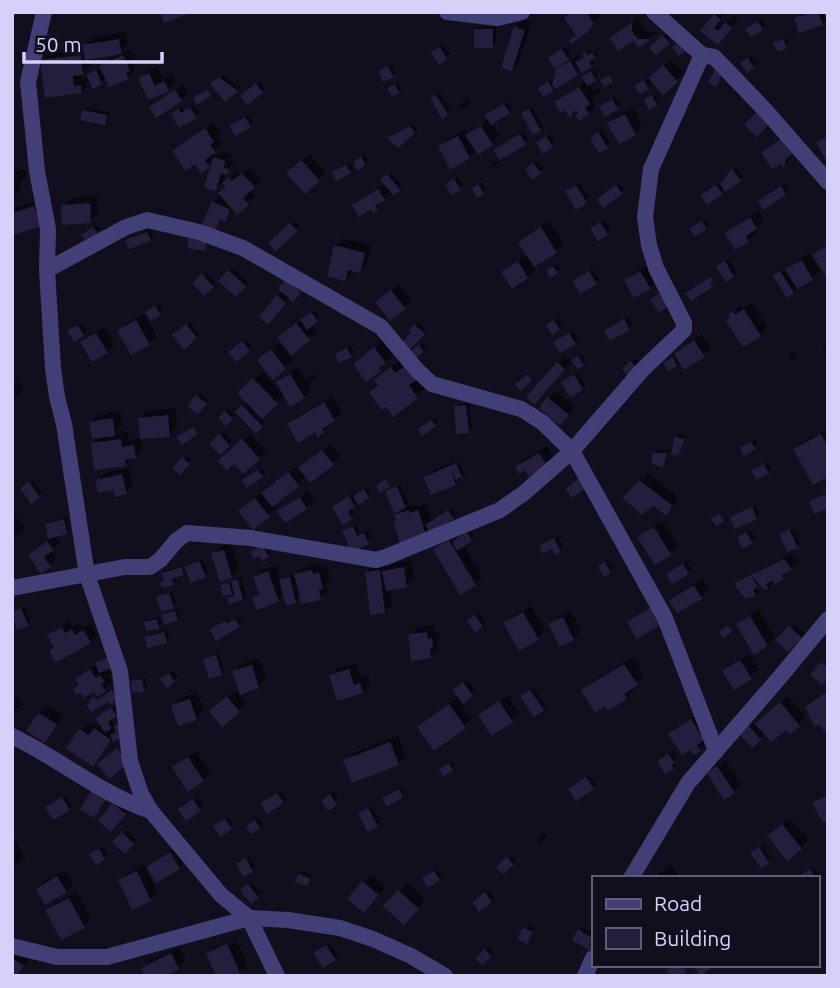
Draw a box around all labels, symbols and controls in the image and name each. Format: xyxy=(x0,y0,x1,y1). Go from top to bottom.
scale bar xyxy=(24,21,163,65)
text: 50 m xyxy=(35,32,82,56)
legend xyxy=(592,876,819,967)
text: Road xyxy=(654,891,702,915)
text: Building xyxy=(654,926,731,950)

